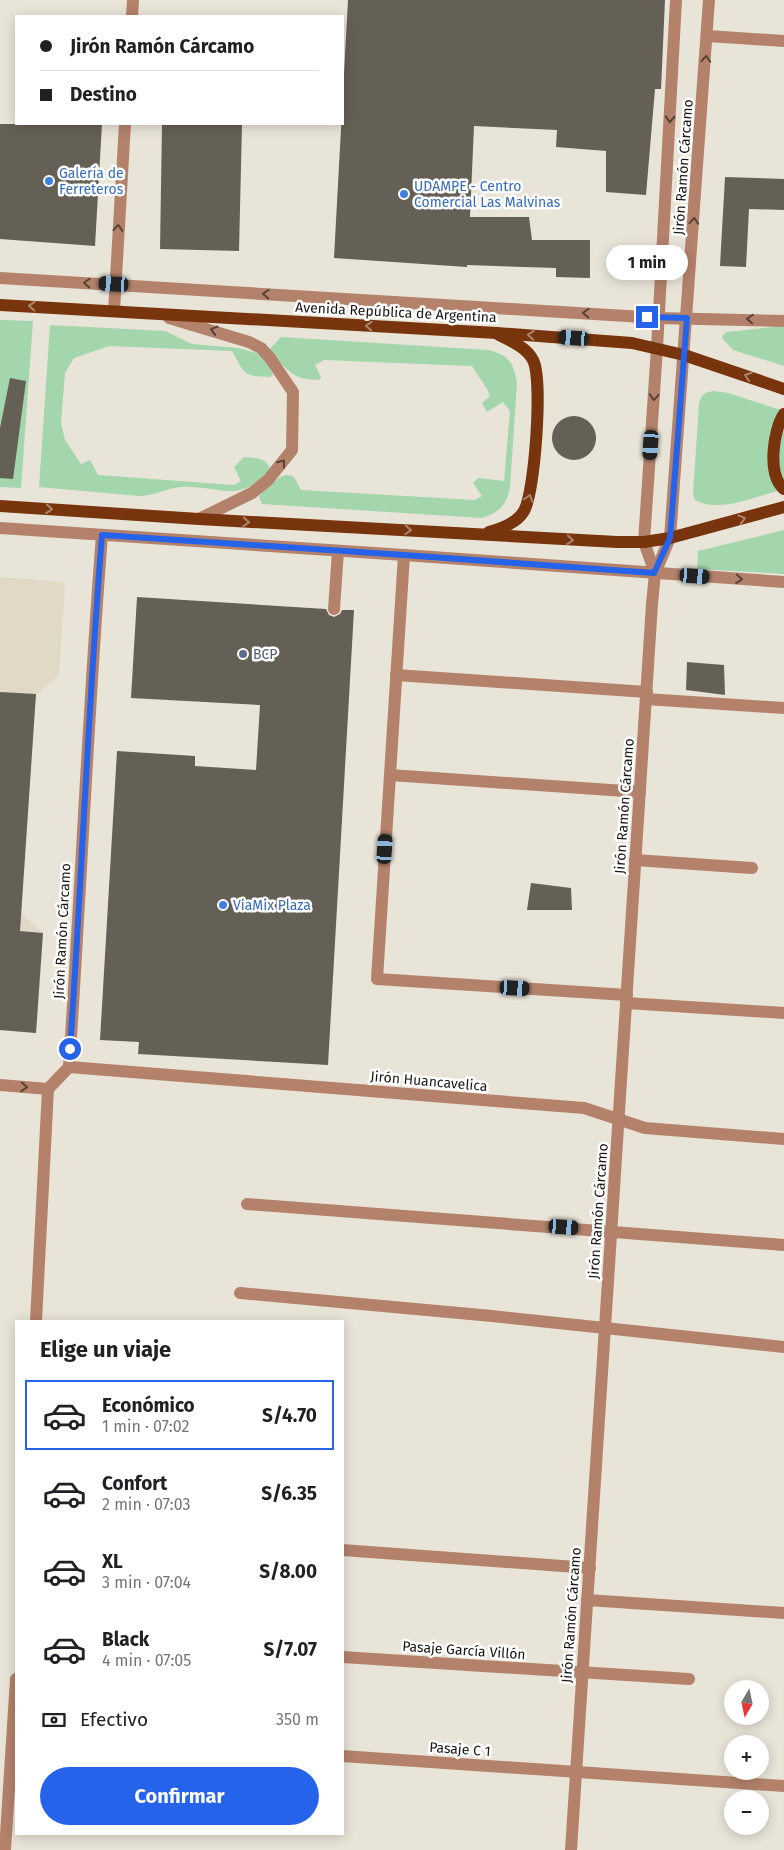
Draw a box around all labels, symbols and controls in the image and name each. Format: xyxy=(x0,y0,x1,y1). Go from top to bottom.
text: Jirón Ramón Cárcamo xyxy=(70,35,254,58)
one-way arrow xyxy=(700,54,711,62)
text: Destino xyxy=(70,83,137,106)
street label: Jirón Ramón Cárcamo xyxy=(670,99,697,235)
one-way arrow xyxy=(664,115,675,123)
place label: Galería de Ferreteros xyxy=(59,165,124,198)
marker: Galería de Ferreteros xyxy=(43,175,55,187)
place label: UDAMPE - Centro Comercial Las Malvinas xyxy=(414,178,561,211)
marker: UDAMPE - Centro Comercial Las Malvinas xyxy=(398,188,410,200)
one-way arrow xyxy=(688,216,699,224)
one-way arrow xyxy=(113,223,124,231)
callout: 1 min xyxy=(606,244,688,280)
text: 1 min xyxy=(628,253,666,272)
car xyxy=(98,276,129,292)
one-way arrow xyxy=(82,277,90,288)
one-way arrow xyxy=(262,288,270,299)
street label: Avenida República de Argentina xyxy=(295,299,497,326)
one-way arrow xyxy=(28,301,36,312)
route end xyxy=(636,306,658,328)
one-way arrow xyxy=(582,307,590,318)
one-way arrow xyxy=(745,314,753,325)
one-way arrow xyxy=(365,320,373,331)
one-way arrow xyxy=(210,326,219,336)
car xyxy=(558,329,589,347)
one-way arrow xyxy=(527,330,535,341)
one-way arrow xyxy=(744,372,752,382)
one-way arrow xyxy=(649,393,660,401)
car xyxy=(642,430,659,460)
one-way arrow xyxy=(276,460,284,469)
one-way arrow xyxy=(523,494,533,502)
one-way arrow xyxy=(45,503,53,514)
one-way arrow xyxy=(738,514,746,524)
one-way arrow xyxy=(242,516,250,527)
one-way arrow xyxy=(404,525,412,536)
one-way arrow xyxy=(566,535,574,546)
car xyxy=(679,567,710,585)
one-way arrow xyxy=(736,574,744,585)
place label: BCP xyxy=(253,646,278,663)
marker: BCP xyxy=(237,648,249,660)
street label: Jirón Ramón Cárcamo xyxy=(611,738,638,874)
car xyxy=(376,834,393,864)
street label: Jirón Ramón Cárcamo xyxy=(50,863,75,999)
place label: ViaMix Plaza xyxy=(233,897,311,914)
marker: ViaMix Plaza xyxy=(217,899,229,911)
car xyxy=(499,980,530,996)
route start xyxy=(59,1038,81,1060)
street label: Jirón Huancavelica xyxy=(370,1068,488,1095)
one-way arrow xyxy=(20,1081,28,1092)
street label: Jirón Ramón Cárcamo xyxy=(585,1143,612,1279)
car xyxy=(548,1218,579,1236)
text: Elige un viaje xyxy=(40,1336,171,1363)
icon: car xyxy=(42,1393,87,1438)
text: Económico xyxy=(102,1394,195,1417)
text: S/4.70 xyxy=(262,1404,317,1427)
text: 1 min · 07:02 xyxy=(102,1417,189,1436)
icon: car xyxy=(42,1471,87,1516)
text: Confort xyxy=(102,1472,167,1495)
text: S/6.35 xyxy=(261,1482,317,1505)
text: 2 min · 07:03 xyxy=(102,1495,190,1514)
street label: Jirón Ramón Cárcamo xyxy=(558,1547,585,1683)
icon: car xyxy=(42,1549,87,1594)
text: XL xyxy=(102,1550,123,1573)
text: S/8.00 xyxy=(259,1560,317,1583)
text: 3 min · 07:04 xyxy=(102,1573,191,1592)
icon: car xyxy=(42,1627,87,1672)
text: Black xyxy=(102,1628,149,1651)
text: S/7.07 xyxy=(263,1638,317,1661)
street label: Pasaje García Villón xyxy=(402,1638,526,1663)
text: 4 min · 07:05 xyxy=(102,1651,191,1670)
north arrow xyxy=(724,1680,769,1725)
map controls xyxy=(724,1680,769,1835)
icon: cash xyxy=(40,1706,68,1734)
text: Efectivo xyxy=(80,1708,148,1731)
text: 350 m xyxy=(276,1710,319,1729)
button: + xyxy=(724,1735,769,1780)
street label: Pasaje C 1 xyxy=(429,1739,491,1760)
button: Confirmar xyxy=(40,1767,319,1825)
button: − xyxy=(724,1790,769,1835)

